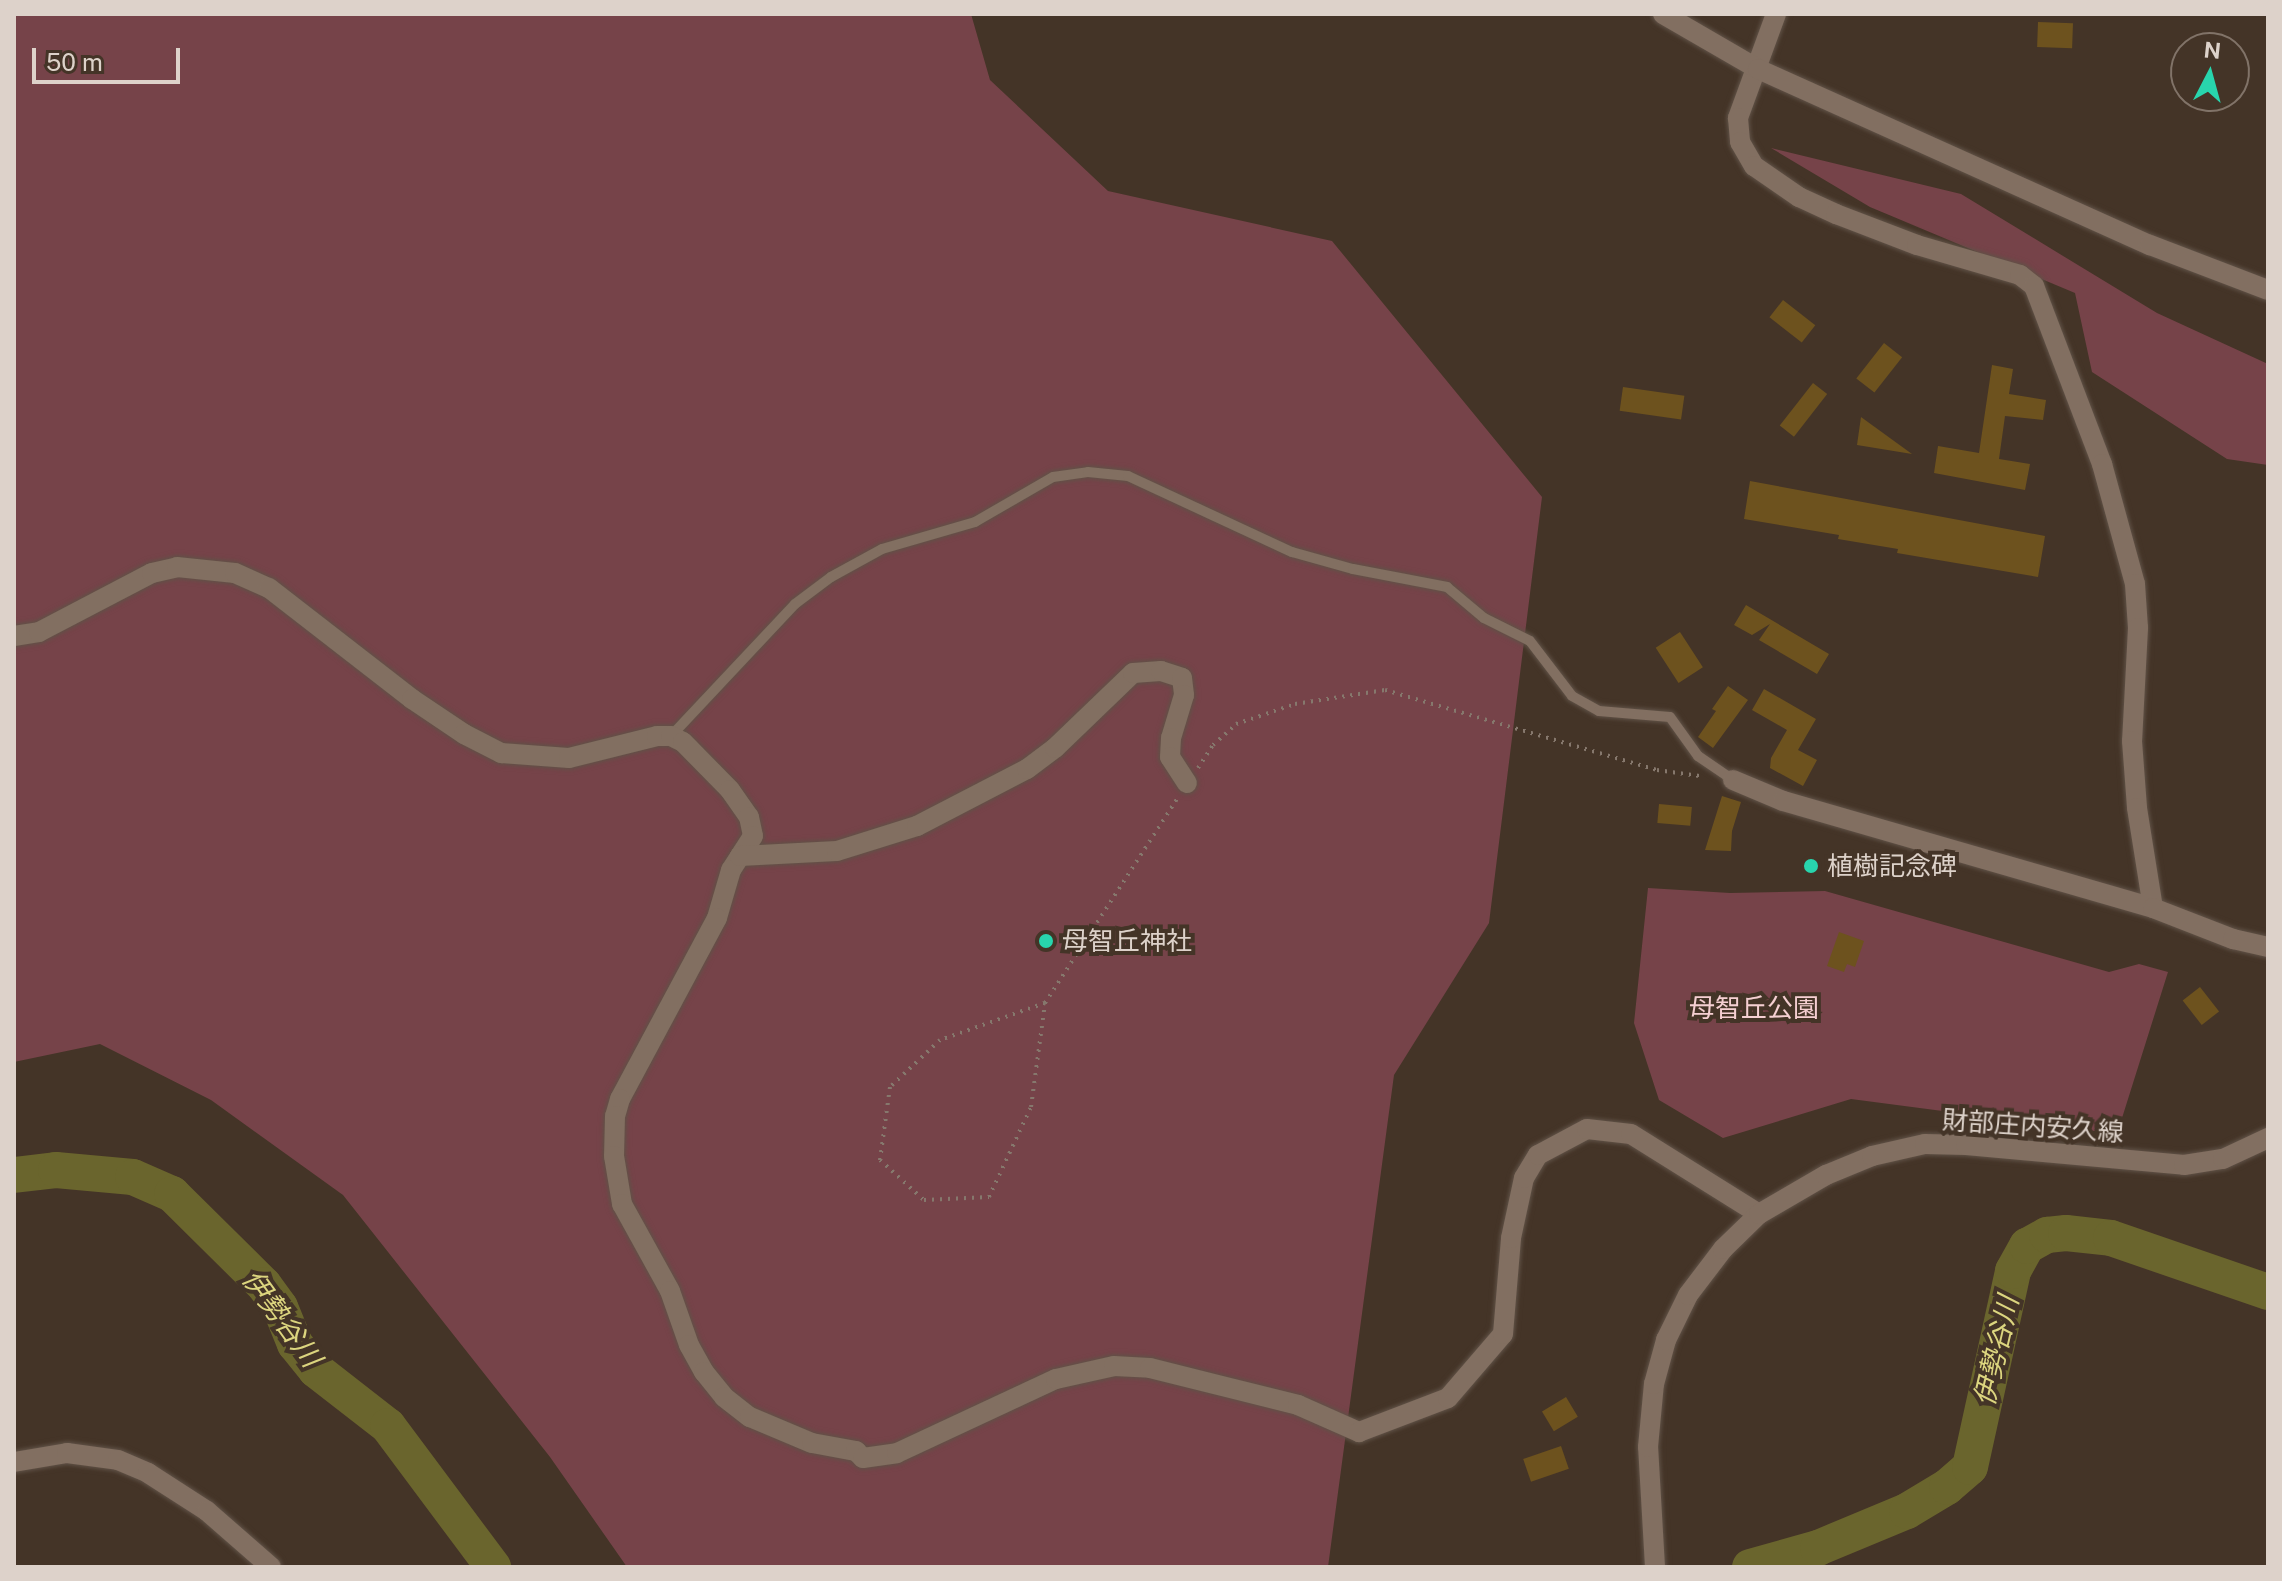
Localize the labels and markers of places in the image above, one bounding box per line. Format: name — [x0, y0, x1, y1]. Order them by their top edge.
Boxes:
place label: 植樹記念碑 — [1827, 850, 1957, 882]
marker: 植樹記念碑 — [1802, 857, 1820, 875]
place label: 母智丘神社 — [1062, 925, 1192, 957]
marker: 母智丘神社 — [1037, 932, 1055, 950]

